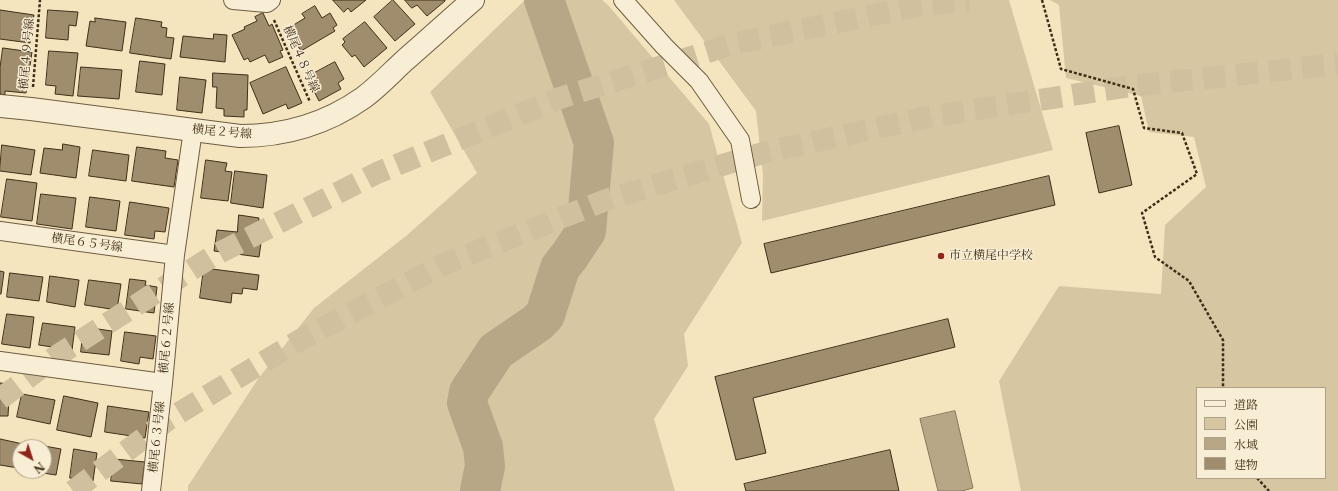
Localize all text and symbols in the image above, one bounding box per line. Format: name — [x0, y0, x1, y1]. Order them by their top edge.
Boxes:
street label: 横尾４９号線 — [17, 18, 37, 90]
street label: 横尾４８号線 — [280, 23, 322, 95]
street label: 横尾２号線 — [191, 122, 253, 142]
street label: 横尾６５号線 — [50, 231, 124, 255]
place label: 市立横尾中学校 — [949, 249, 1033, 263]
marker: 市立横尾中学校 — [936, 251, 946, 261]
street label: 横尾６２号線 — [157, 302, 177, 374]
legend — [1196, 387, 1326, 479]
text: 道路 — [1234, 397, 1258, 412]
street label: 横尾６３号線 — [146, 400, 168, 474]
text: 公園 — [1234, 417, 1258, 432]
text: 水域 — [1234, 437, 1258, 452]
north arrow — [12, 439, 52, 479]
text: 建物 — [1234, 457, 1258, 472]
text: N — [31, 459, 47, 476]

